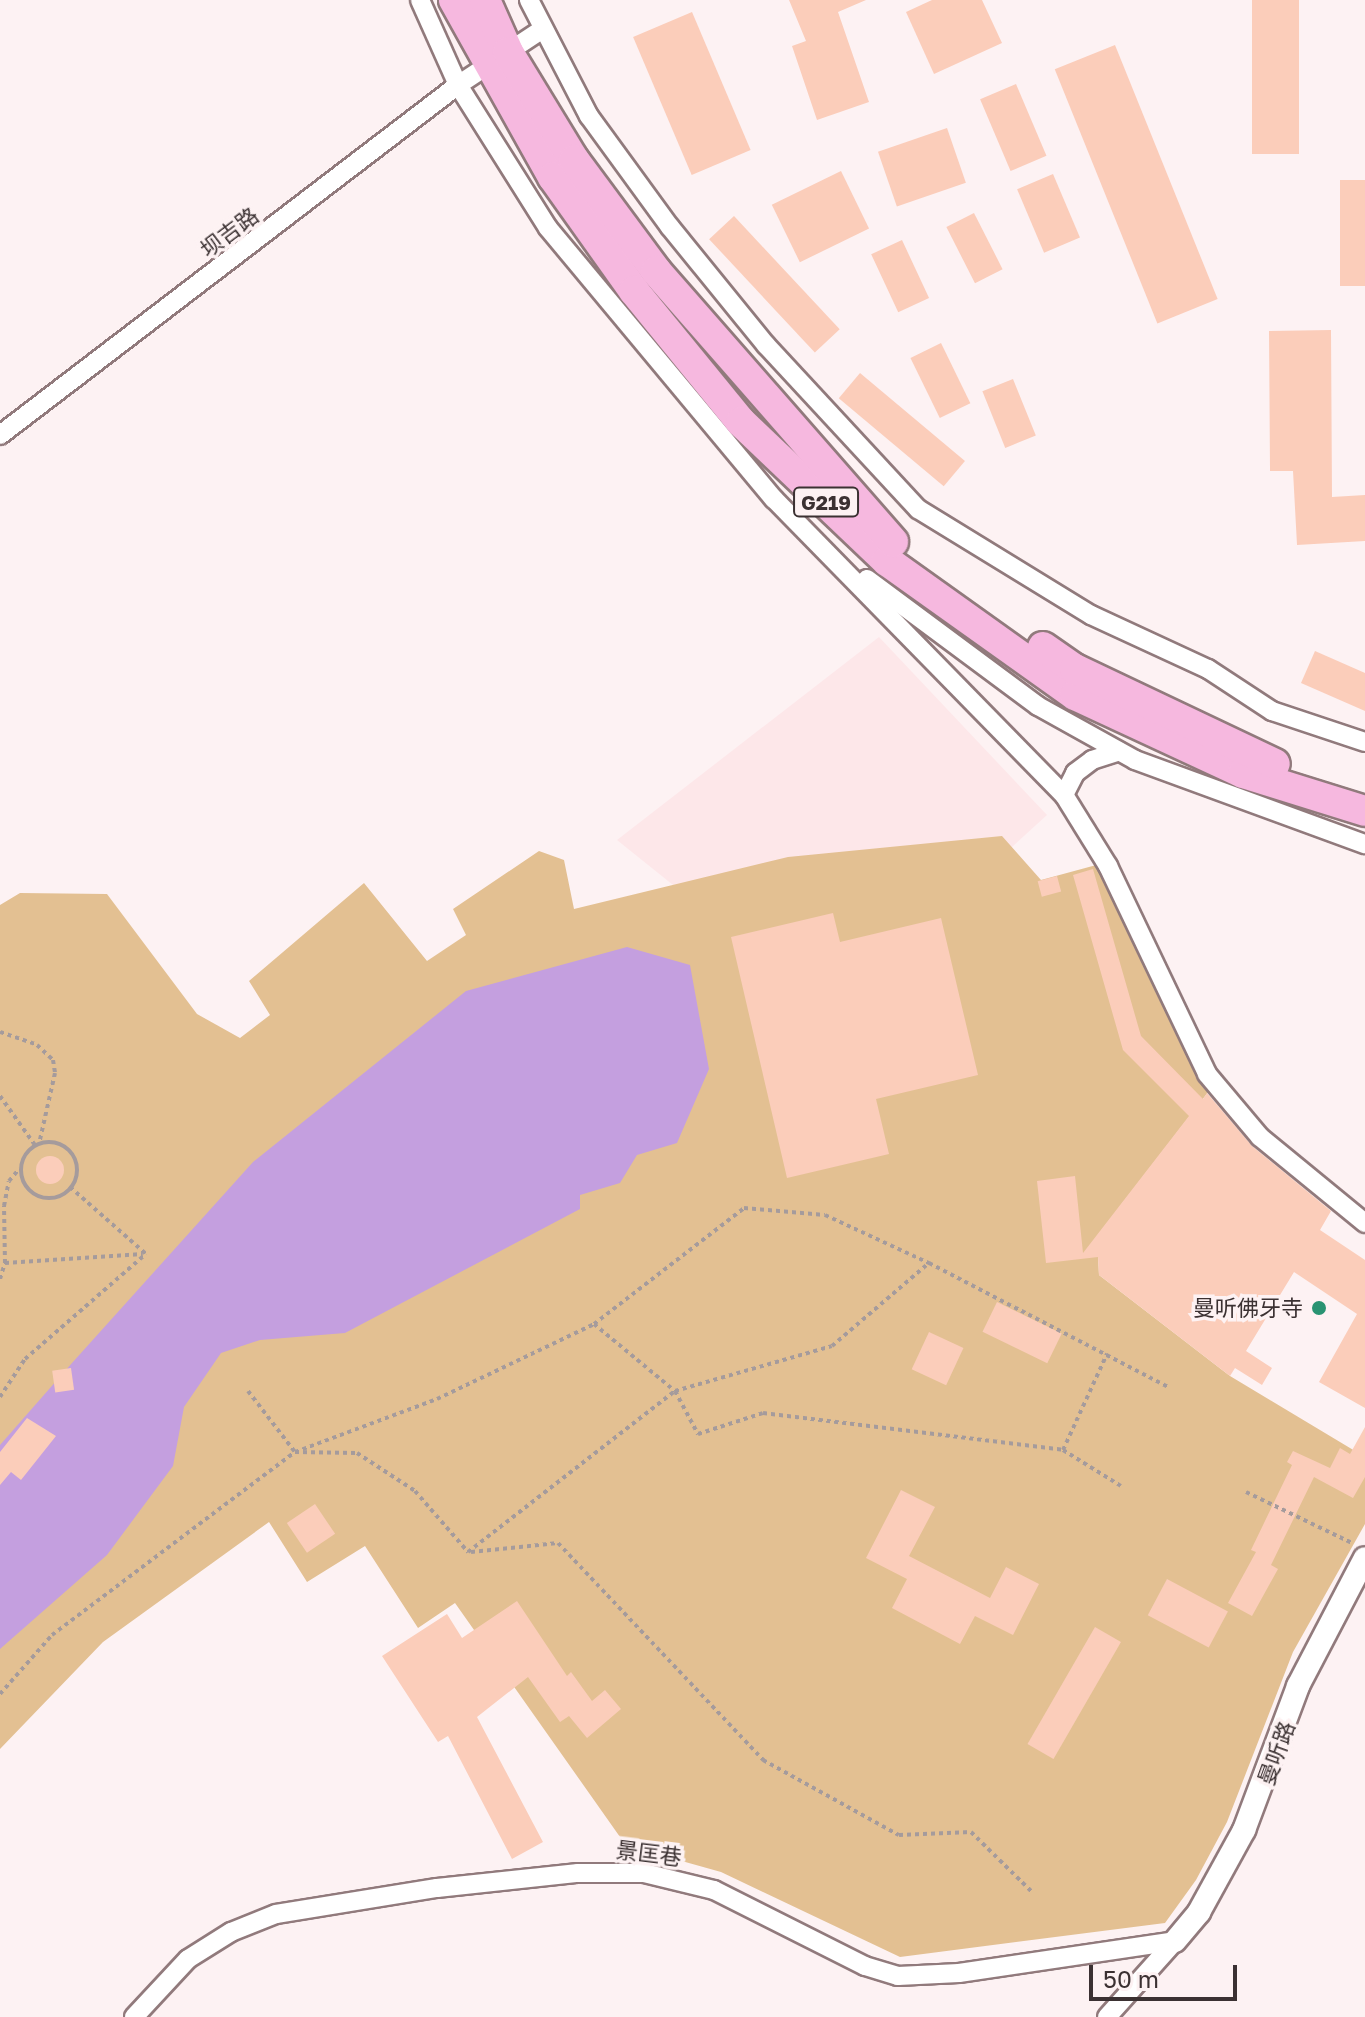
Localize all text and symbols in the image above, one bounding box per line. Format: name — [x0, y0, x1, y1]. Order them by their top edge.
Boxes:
street label: 坝吉路 — [195, 202, 263, 262]
road number: G219 — [792, 486, 860, 518]
place label: 曼听佛牙寺 — [1193, 1295, 1303, 1321]
marker: 曼听佛牙寺 — [1310, 1299, 1328, 1317]
street label: 曼听路 — [1252, 1717, 1300, 1789]
street label: 景匡巷 — [615, 1836, 683, 1870]
scale bar — [1093, 1949, 1241, 1999]
text: 50 m — [1103, 1964, 1159, 1993]

